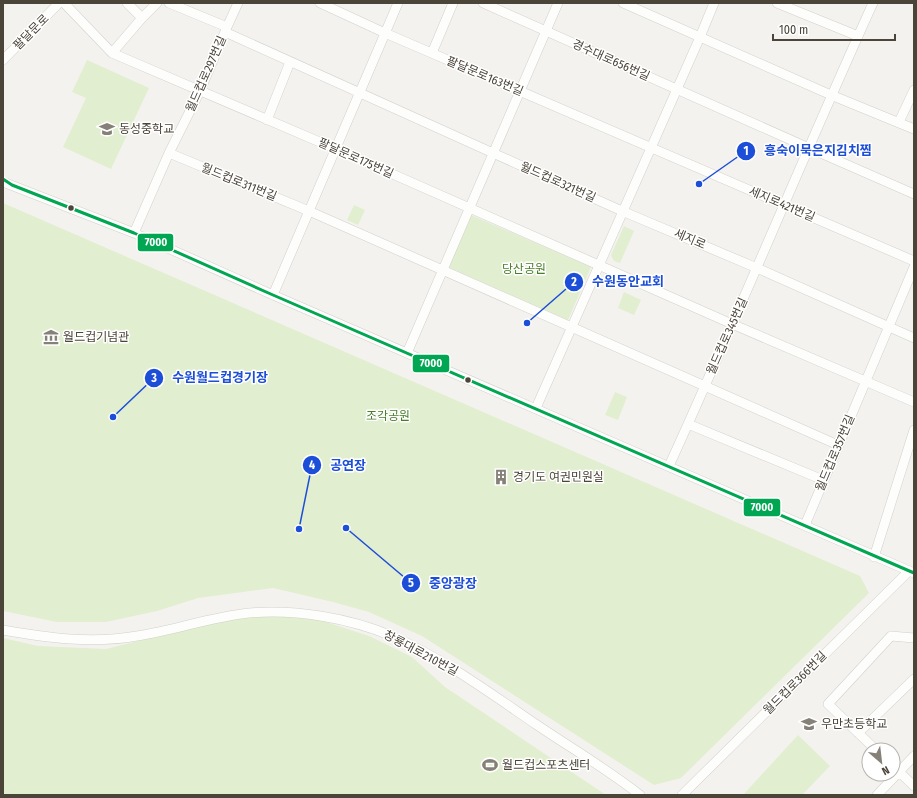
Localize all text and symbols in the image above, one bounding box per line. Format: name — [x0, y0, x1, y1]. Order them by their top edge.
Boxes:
street label: 팔달문로 — [10, 11, 52, 53]
scale bar — [773, 16, 895, 42]
text: 100 m — [779, 23, 808, 37]
street label: 월드컵로297번길 — [183, 34, 229, 114]
street label: 경수대로656번길 — [570, 37, 652, 83]
street label: 팔달문로163번길 — [444, 53, 526, 99]
school or university icon: 동성중학교 — [98, 120, 116, 138]
place label: 동성중학교 — [119, 122, 174, 136]
street label: 팔달문로175번길 — [316, 135, 396, 181]
callout: 흥숙이묵은지김치찜 — [736, 138, 880, 163]
text: 흥숙이묵은지김치찜 — [764, 143, 872, 158]
text: 1 — [743, 144, 749, 158]
street label: 월드컵로321번길 — [518, 159, 598, 205]
street label: 월드컵로311번길 — [199, 160, 279, 204]
street label: 세지로421번길 — [747, 184, 817, 224]
unlabelled marker — [66, 203, 76, 213]
street label: 세지로 — [672, 226, 708, 252]
line badge: 7000 — [137, 233, 174, 252]
text: 7000 — [145, 236, 167, 249]
park label: 당산공원 — [502, 262, 546, 276]
callout: 수원동안교회 — [564, 269, 672, 294]
text: 수원동안교회 — [592, 274, 664, 289]
text: 2 — [570, 275, 577, 289]
street label: 월드컵로345번길 — [704, 295, 750, 377]
museum icon: 월드컵기념관 — [42, 328, 60, 346]
place label: 월드컵기념관 — [63, 330, 129, 344]
line badge: 7000 — [412, 354, 450, 373]
text: 7000 — [420, 357, 442, 370]
callout: 수원월드컵경기장 — [144, 365, 276, 390]
text: 수원월드컵경기장 — [172, 370, 268, 385]
text: 3 — [150, 371, 157, 385]
unlabelled marker — [463, 375, 473, 385]
park label: 조각공원 — [366, 409, 410, 423]
street label: 월드컵로357번길 — [813, 413, 857, 493]
callout: 공연장 — [302, 452, 374, 477]
text: 4 — [309, 458, 315, 472]
text: 공연장 — [330, 458, 366, 473]
building icon: 경기도 여권민원실 — [492, 468, 510, 486]
place label: 경기도 여권민원실 — [513, 470, 604, 484]
line badge: 7000 — [743, 498, 781, 517]
text: 7000 — [751, 501, 773, 514]
callout: 중앙광장 — [401, 571, 485, 596]
text: 5 — [408, 576, 414, 590]
text: 중앙광장 — [429, 576, 477, 591]
street label: 창룡대로210번길 — [381, 628, 461, 678]
street label: 월드컵로366번길 — [761, 649, 829, 717]
school or university icon: 우만초등학교 — [800, 715, 818, 733]
place label: 우만초등학교 — [821, 717, 887, 731]
north arrow — [861, 742, 901, 782]
sports icon: 월드컵스포츠센터 — [481, 756, 499, 774]
place label: 월드컵스포츠센터 — [502, 758, 590, 772]
text: N — [879, 763, 891, 778]

